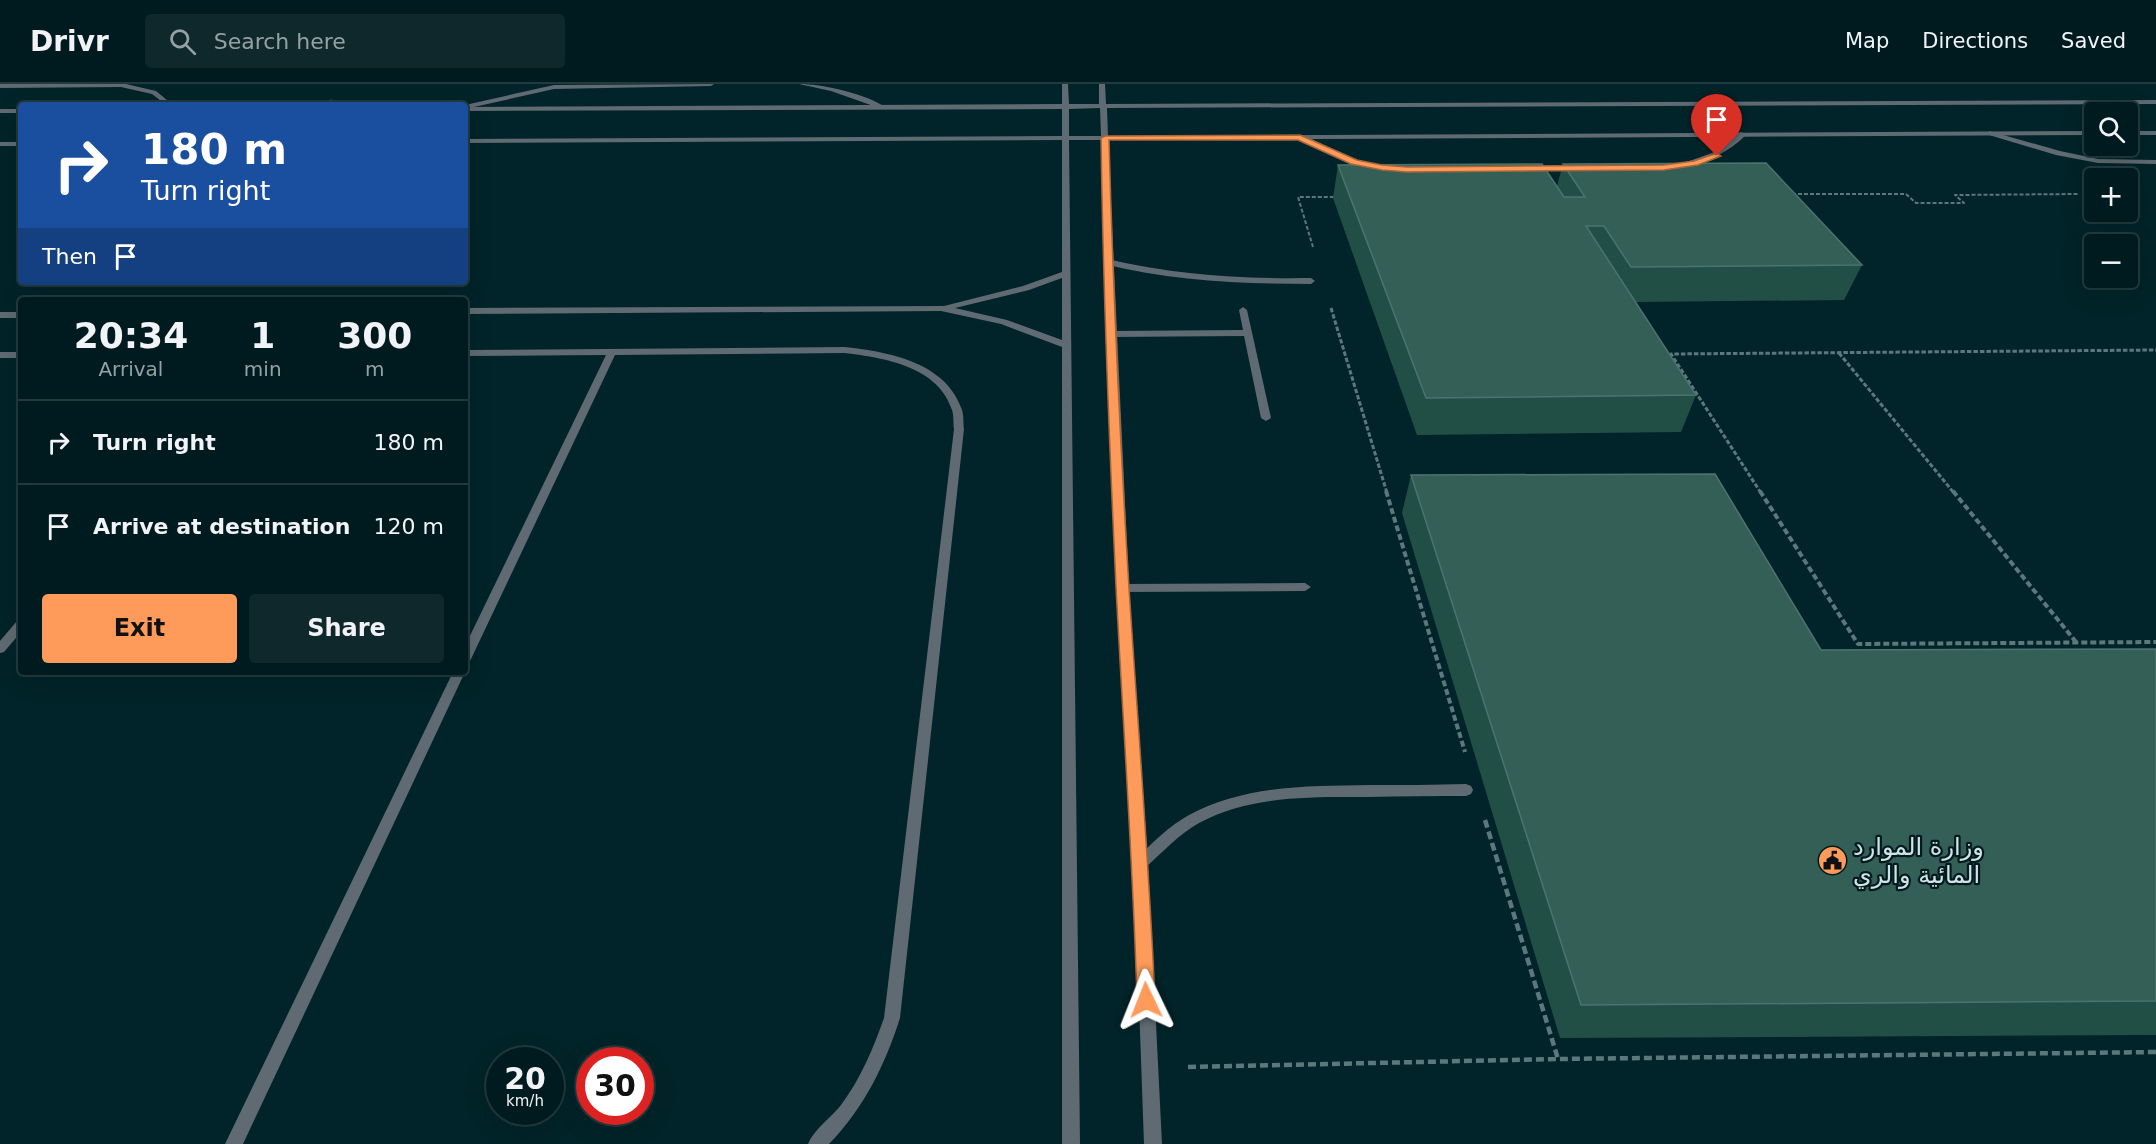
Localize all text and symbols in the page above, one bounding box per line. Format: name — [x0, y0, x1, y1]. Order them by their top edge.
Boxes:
search box — [145, 14, 565, 68]
text: Drivr — [30, 25, 109, 58]
icon: search — [166, 25, 199, 58]
text: Search here — [214, 29, 346, 54]
text: Map — [1845, 29, 1889, 53]
text: Directions — [1922, 29, 2028, 53]
text: Saved — [2061, 29, 2126, 53]
pin — [1691, 94, 1742, 156]
map controls — [2084, 102, 2138, 288]
button: search — [2084, 102, 2138, 156]
icon: arrive — [1700, 103, 1733, 136]
text: 180 m — [141, 125, 287, 174]
icon: right — [42, 126, 120, 204]
button: + — [2084, 168, 2138, 222]
text: Turn right — [141, 175, 270, 206]
button: − — [2084, 234, 2138, 288]
icon: arrive — [109, 240, 142, 273]
text: Then — [42, 244, 97, 269]
text: 20:34 — [74, 315, 188, 356]
text: 1 — [250, 315, 275, 356]
text: 300 — [337, 315, 412, 356]
text: Arrival — [98, 357, 163, 381]
text: min — [244, 357, 282, 381]
text: m — [365, 357, 385, 381]
icon: right — [42, 426, 75, 459]
text: Turn right — [93, 430, 216, 455]
text: 180 m — [374, 430, 444, 455]
icon: arrive — [42, 510, 75, 543]
text: Arrive at destination — [93, 514, 350, 539]
text: 120 m — [374, 514, 444, 539]
button: Exit — [42, 594, 237, 663]
button: Share — [249, 594, 444, 663]
place label: وزارة الموارد المائية والري — [1853, 833, 1984, 889]
public building icon: وزارة الموارد المائية والري — [1816, 845, 1848, 877]
position arrow — [1114, 968, 1178, 1032]
speed limit sign: 30 — [576, 1047, 654, 1125]
text: 20 — [504, 1061, 546, 1096]
text: km/h — [506, 1092, 544, 1110]

